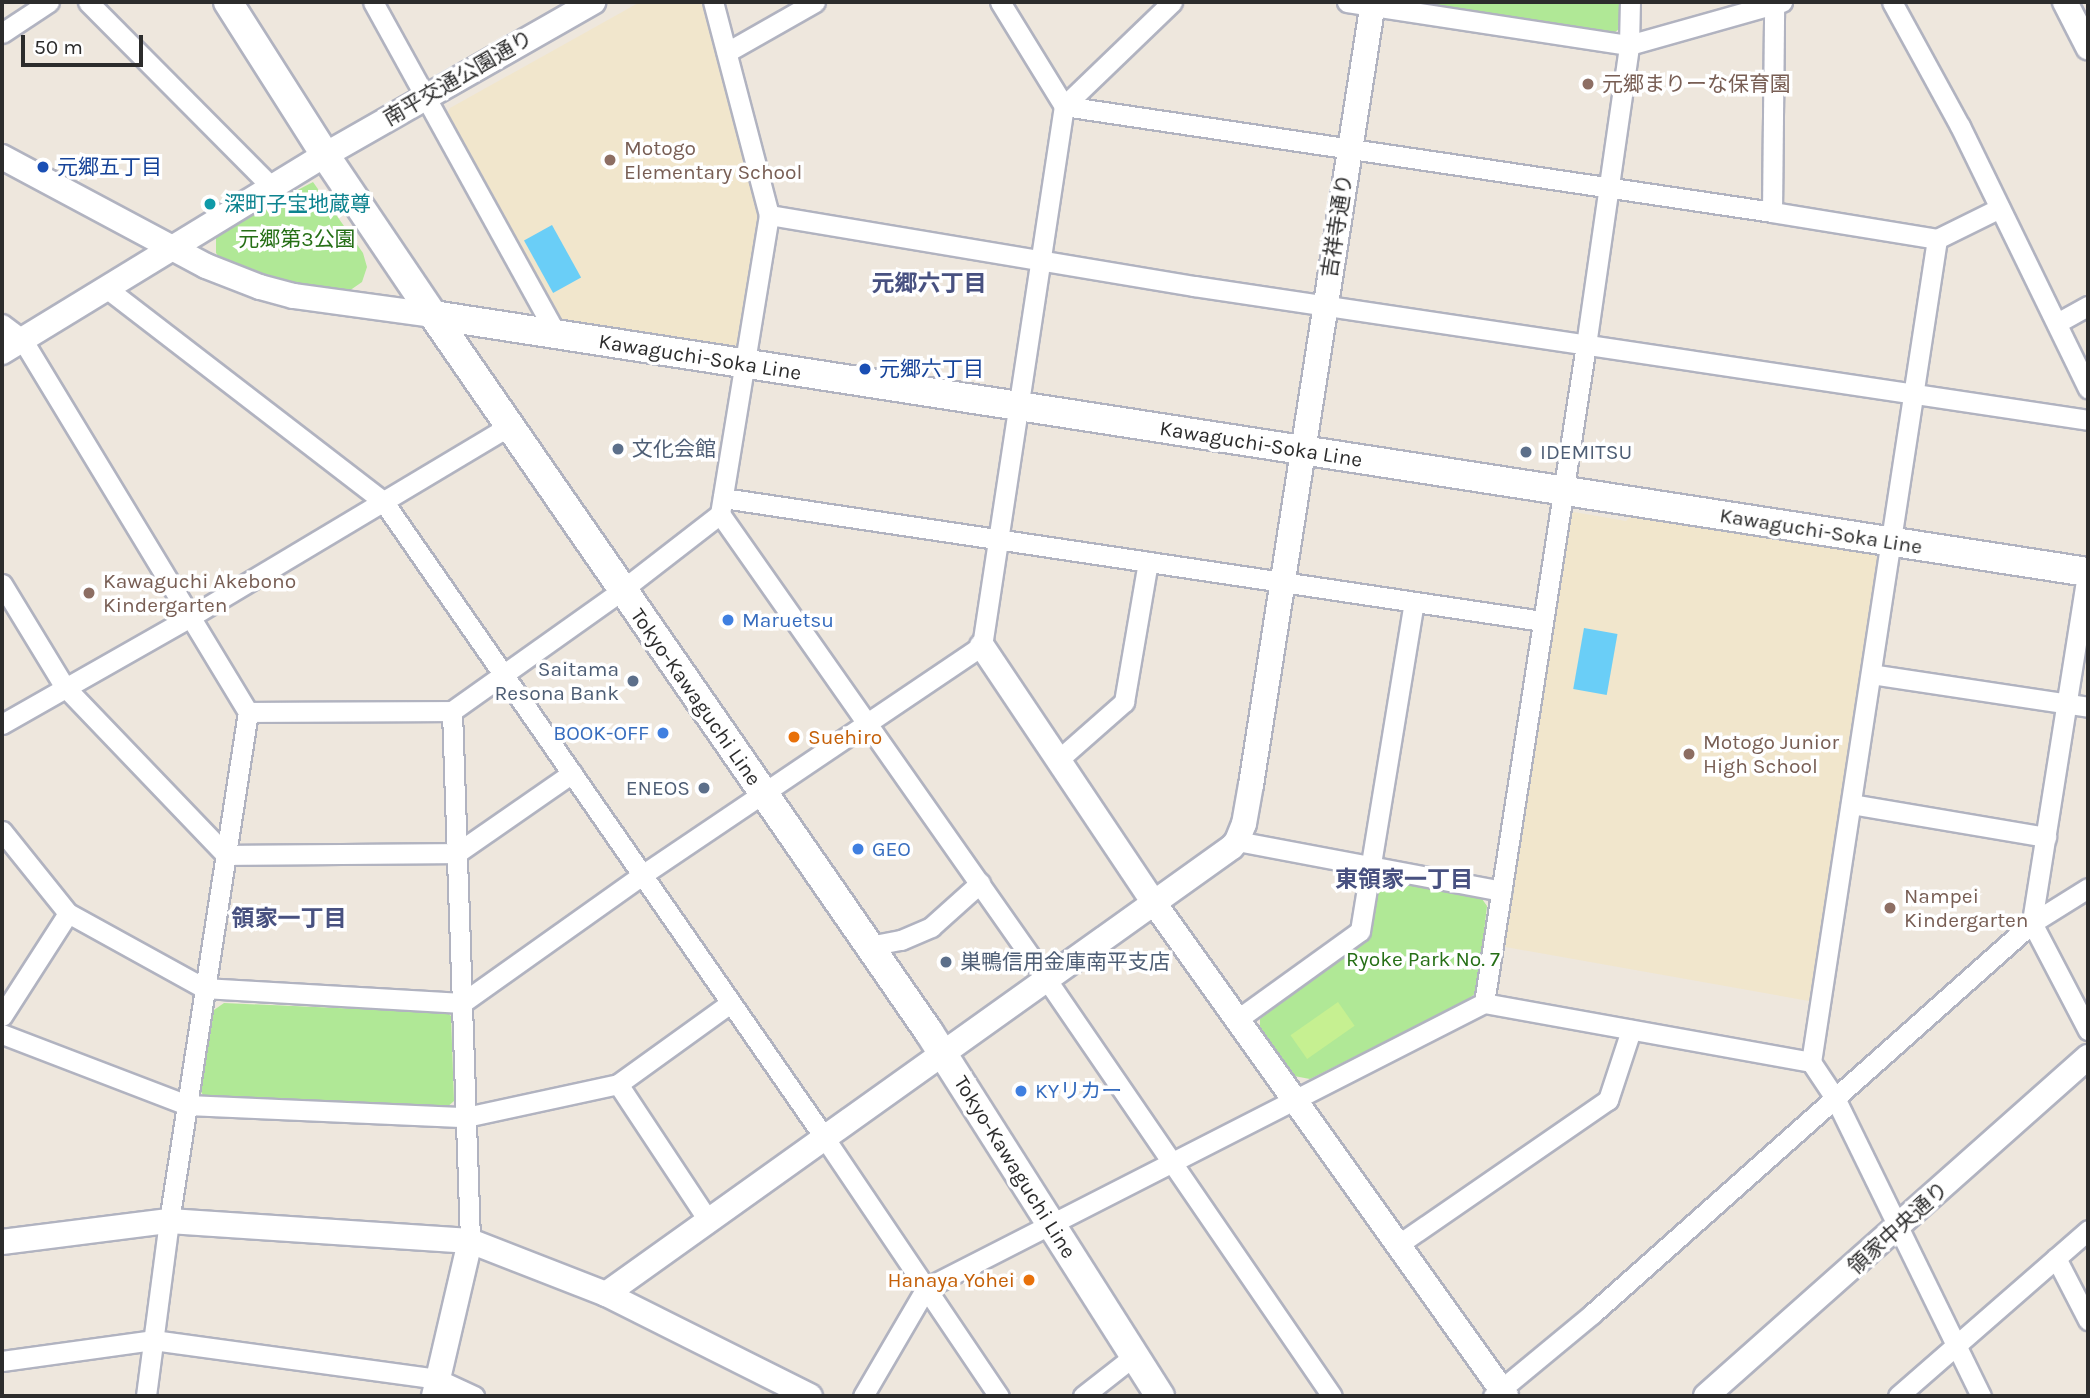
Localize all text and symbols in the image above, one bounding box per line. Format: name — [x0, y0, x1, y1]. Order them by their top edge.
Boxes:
scale bar — [24, 21, 147, 65]
street label: 南平交通公園通り — [379, 25, 537, 131]
text: 50 m — [34, 35, 83, 59]
place label: 元郷まりーな保育園 — [1602, 71, 1791, 97]
marker: 元郷まりーな保育園 — [1580, 76, 1596, 92]
place label: Motogo Elementary School — [624, 135, 802, 185]
marker: Motogo Elementary School — [602, 152, 618, 168]
place label: 元郷五丁目 — [57, 154, 162, 180]
marker: 元郷五丁目 — [35, 159, 51, 175]
street label: 吉祥寺通り — [1316, 172, 1358, 280]
place label: 深町子宝地蔵尊 — [224, 191, 371, 217]
marker: 深町子宝地蔵尊 — [202, 196, 218, 212]
park label: 元郷第3公園 — [238, 226, 356, 252]
district label: 元郷六丁目 — [872, 270, 986, 298]
street label: Kawaguchi-Soka Line — [597, 329, 803, 385]
place label: 元郷六丁目 — [879, 356, 984, 382]
marker: 元郷六丁目 — [857, 361, 873, 377]
street label: Kawaguchi-Soka Line — [1158, 416, 1364, 472]
place label: 文化会館 — [632, 436, 716, 462]
place label: IDEMITSU — [1540, 439, 1632, 465]
marker: 文化会館 — [610, 441, 626, 457]
marker: IDEMITSU — [1518, 444, 1534, 460]
street label: Kawaguchi-Soka Line — [1718, 503, 1924, 559]
place label: Kawaguchi Akebono Kindergarten — [103, 568, 296, 618]
marker: Kawaguchi Akebono Kindergarten — [81, 585, 97, 601]
street label: Tokyo-Kawaguchi Line — [625, 604, 767, 790]
place label: Maruetsu — [742, 607, 834, 633]
marker: Maruetsu — [720, 612, 736, 628]
place label: Saitama Resona Bank — [495, 656, 619, 706]
marker: Saitama Resona Bank — [625, 673, 641, 689]
place label: BOOK-OFF — [553, 720, 649, 746]
place label: Suehiro — [808, 724, 882, 750]
marker: BOOK-OFF — [655, 725, 671, 741]
marker: Suehiro — [786, 729, 802, 745]
place label: Motogo Junior High School — [1703, 729, 1839, 779]
marker: Motogo Junior High School — [1681, 746, 1697, 762]
place label: ENEOS — [626, 775, 690, 801]
marker: ENEOS — [696, 780, 712, 796]
place label: GEO — [872, 836, 911, 862]
marker: GEO — [850, 841, 866, 857]
district label: 東領家一丁目 — [1335, 866, 1473, 894]
place label: Nampei Kindergarten — [1904, 883, 2029, 933]
marker: Nampei Kindergarten — [1882, 900, 1898, 916]
district label: 領家一丁目 — [232, 905, 346, 933]
park label: Ryoke Park No. 7 — [1346, 946, 1500, 972]
place label: 巣鴨信用金庫南平支店 — [960, 949, 1170, 975]
marker: 巣鴨信用金庫南平支店 — [938, 954, 954, 970]
street label: Tokyo-Kawaguchi Line — [949, 1071, 1081, 1263]
place label: KYリカー — [1035, 1078, 1122, 1104]
marker: KYリカー — [1013, 1083, 1029, 1099]
street label: 領家中央通り — [1843, 1176, 1953, 1280]
place label: Hanaya Yohei — [887, 1267, 1015, 1293]
marker: Hanaya Yohei — [1021, 1272, 1037, 1288]

